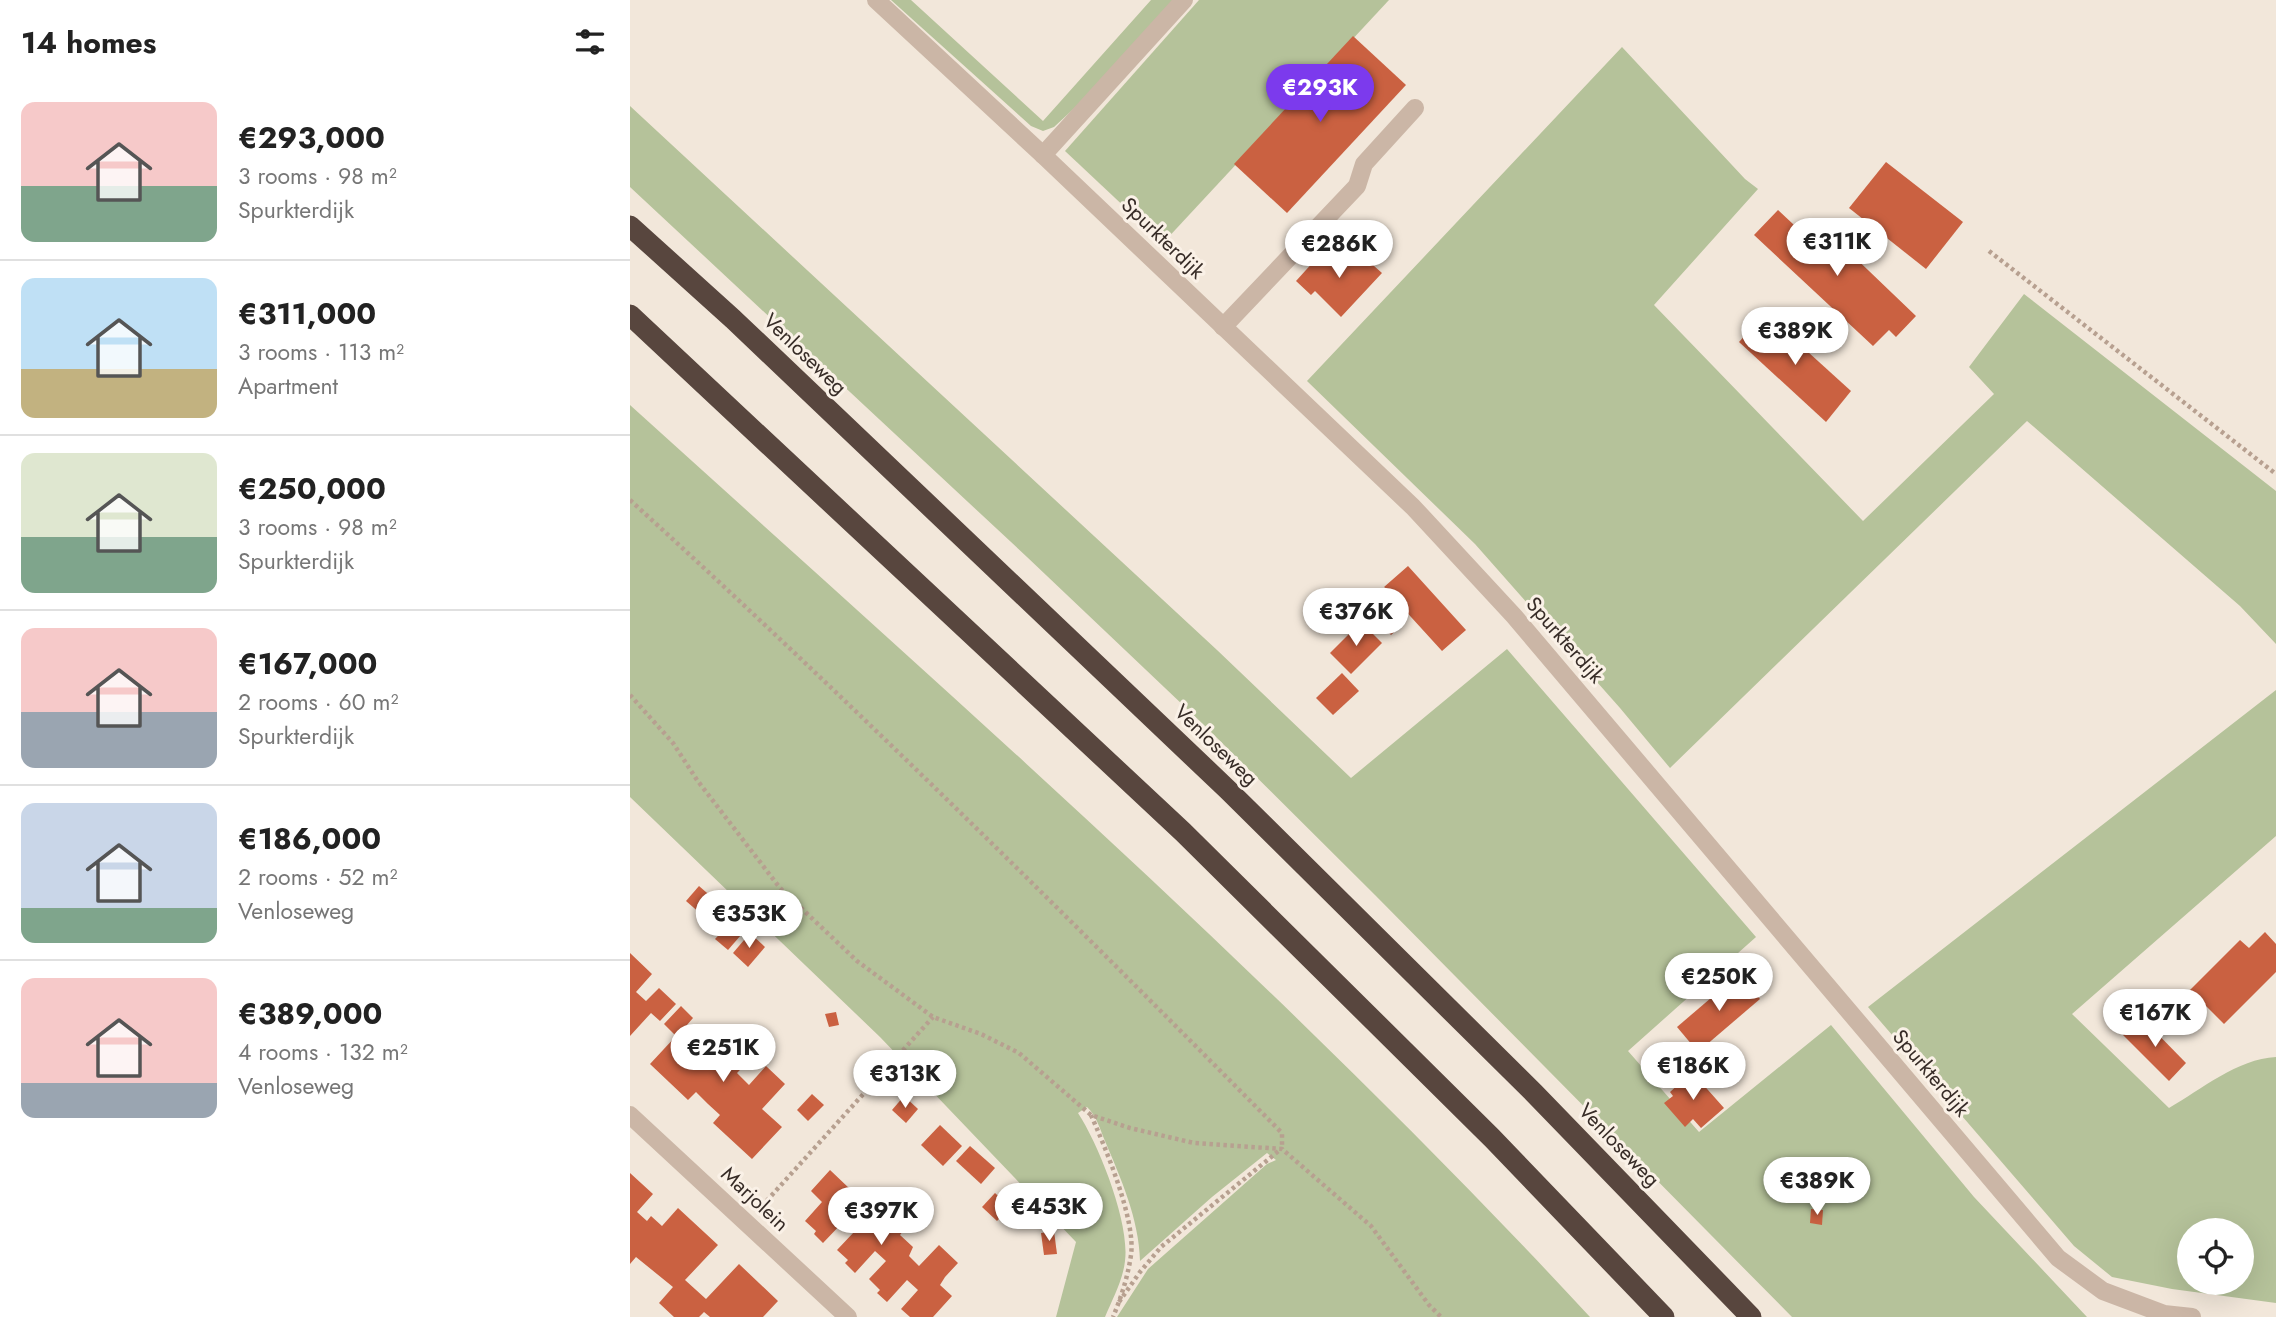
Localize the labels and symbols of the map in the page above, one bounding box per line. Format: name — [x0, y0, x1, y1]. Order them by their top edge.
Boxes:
pin: €293K — [1271, 64, 1369, 124]
street label: Spurkterdijk — [1114, 190, 1212, 286]
pin: €311K — [1788, 218, 1886, 278]
pin: €286K — [1290, 220, 1388, 280]
street label: Venloseweg — [756, 306, 854, 402]
pin: €389K — [1746, 308, 1844, 367]
pin: €376K — [1307, 588, 1405, 648]
street label: Spurkterdijk — [1519, 590, 1612, 690]
street label: Venloseweg — [1167, 697, 1265, 793]
pin: €353K — [700, 890, 798, 950]
pin: €250K — [1670, 954, 1768, 1013]
pin: €167K — [2106, 990, 2204, 1049]
street label: Spurkterdijk — [1885, 1023, 1977, 1124]
pin: €251K — [674, 1024, 772, 1084]
pin: €186K — [1644, 1042, 1742, 1102]
pin: €313K — [856, 1050, 954, 1110]
street label: Venloseweg — [1571, 1096, 1667, 1194]
pin: €389K — [1768, 1158, 1866, 1217]
street label: Marjolein — [714, 1160, 796, 1238]
pin: €453K — [1000, 1184, 1098, 1243]
pin: €397K — [832, 1188, 930, 1247]

